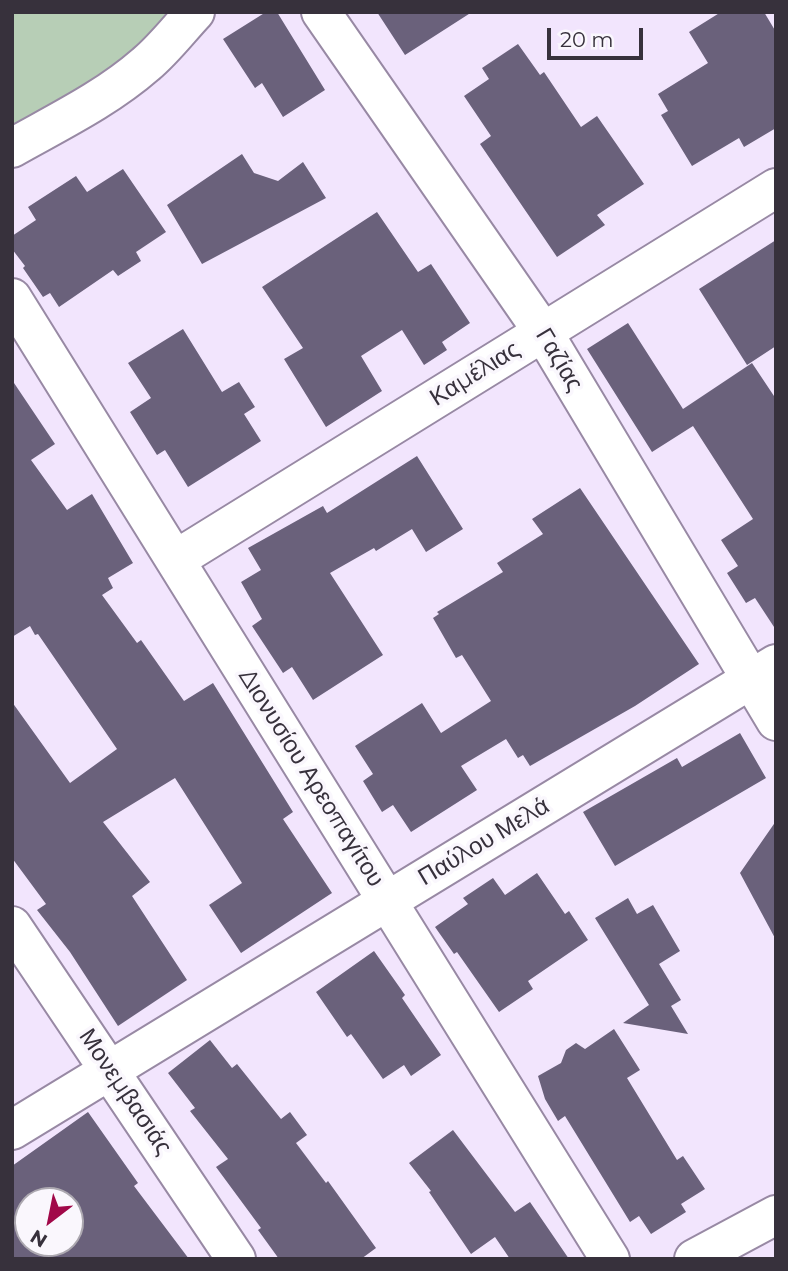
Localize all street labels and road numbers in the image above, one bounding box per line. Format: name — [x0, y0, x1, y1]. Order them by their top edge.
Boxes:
street label: Γαζίας — [529, 323, 589, 397]
street label: Καμέλιας — [425, 335, 525, 413]
street label: Διονυσίου Αρεοπαγίτου — [232, 664, 390, 892]
street label: Παύλου Μελά — [413, 792, 555, 892]
street label: Μονεμβασιάς — [72, 1024, 178, 1160]

